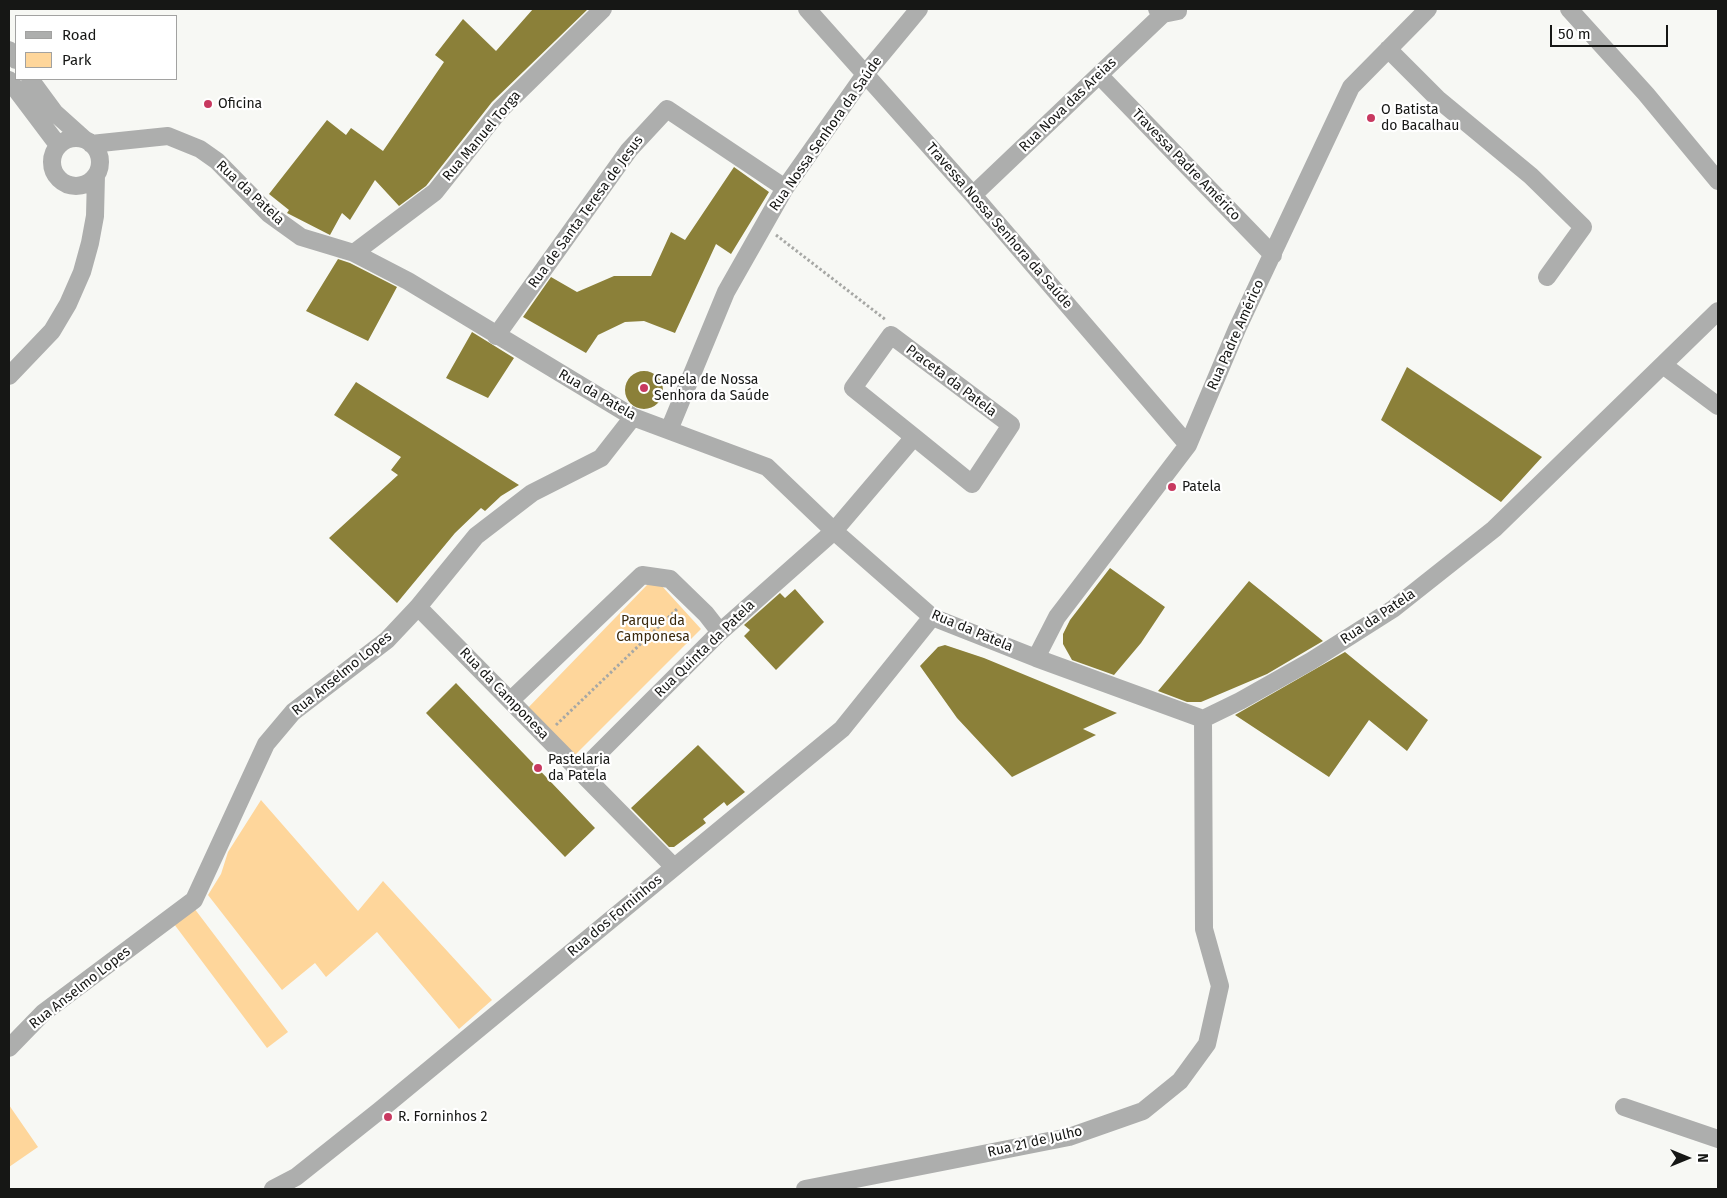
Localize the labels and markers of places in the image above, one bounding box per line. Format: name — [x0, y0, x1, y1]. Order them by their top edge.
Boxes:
place label: Oficina — [218, 96, 262, 112]
marker: Oficina — [202, 98, 214, 110]
place label: O Batista do Bacalhau — [1381, 102, 1459, 134]
marker: O Batista do Bacalhau — [1365, 112, 1377, 124]
place label: Capela de Nossa Senhora da Saúde — [654, 372, 769, 404]
marker: Capela de Nossa Senhora da Saúde — [638, 382, 650, 394]
place label: Patela — [1182, 479, 1221, 495]
marker: Patela — [1166, 481, 1178, 493]
place label: Pastelaria da Patela — [548, 752, 610, 784]
marker: Pastelaria da Patela — [532, 762, 544, 774]
place label: R. Forninhos 2 — [398, 1109, 487, 1125]
marker: R. Forninhos 2 — [382, 1111, 394, 1123]

